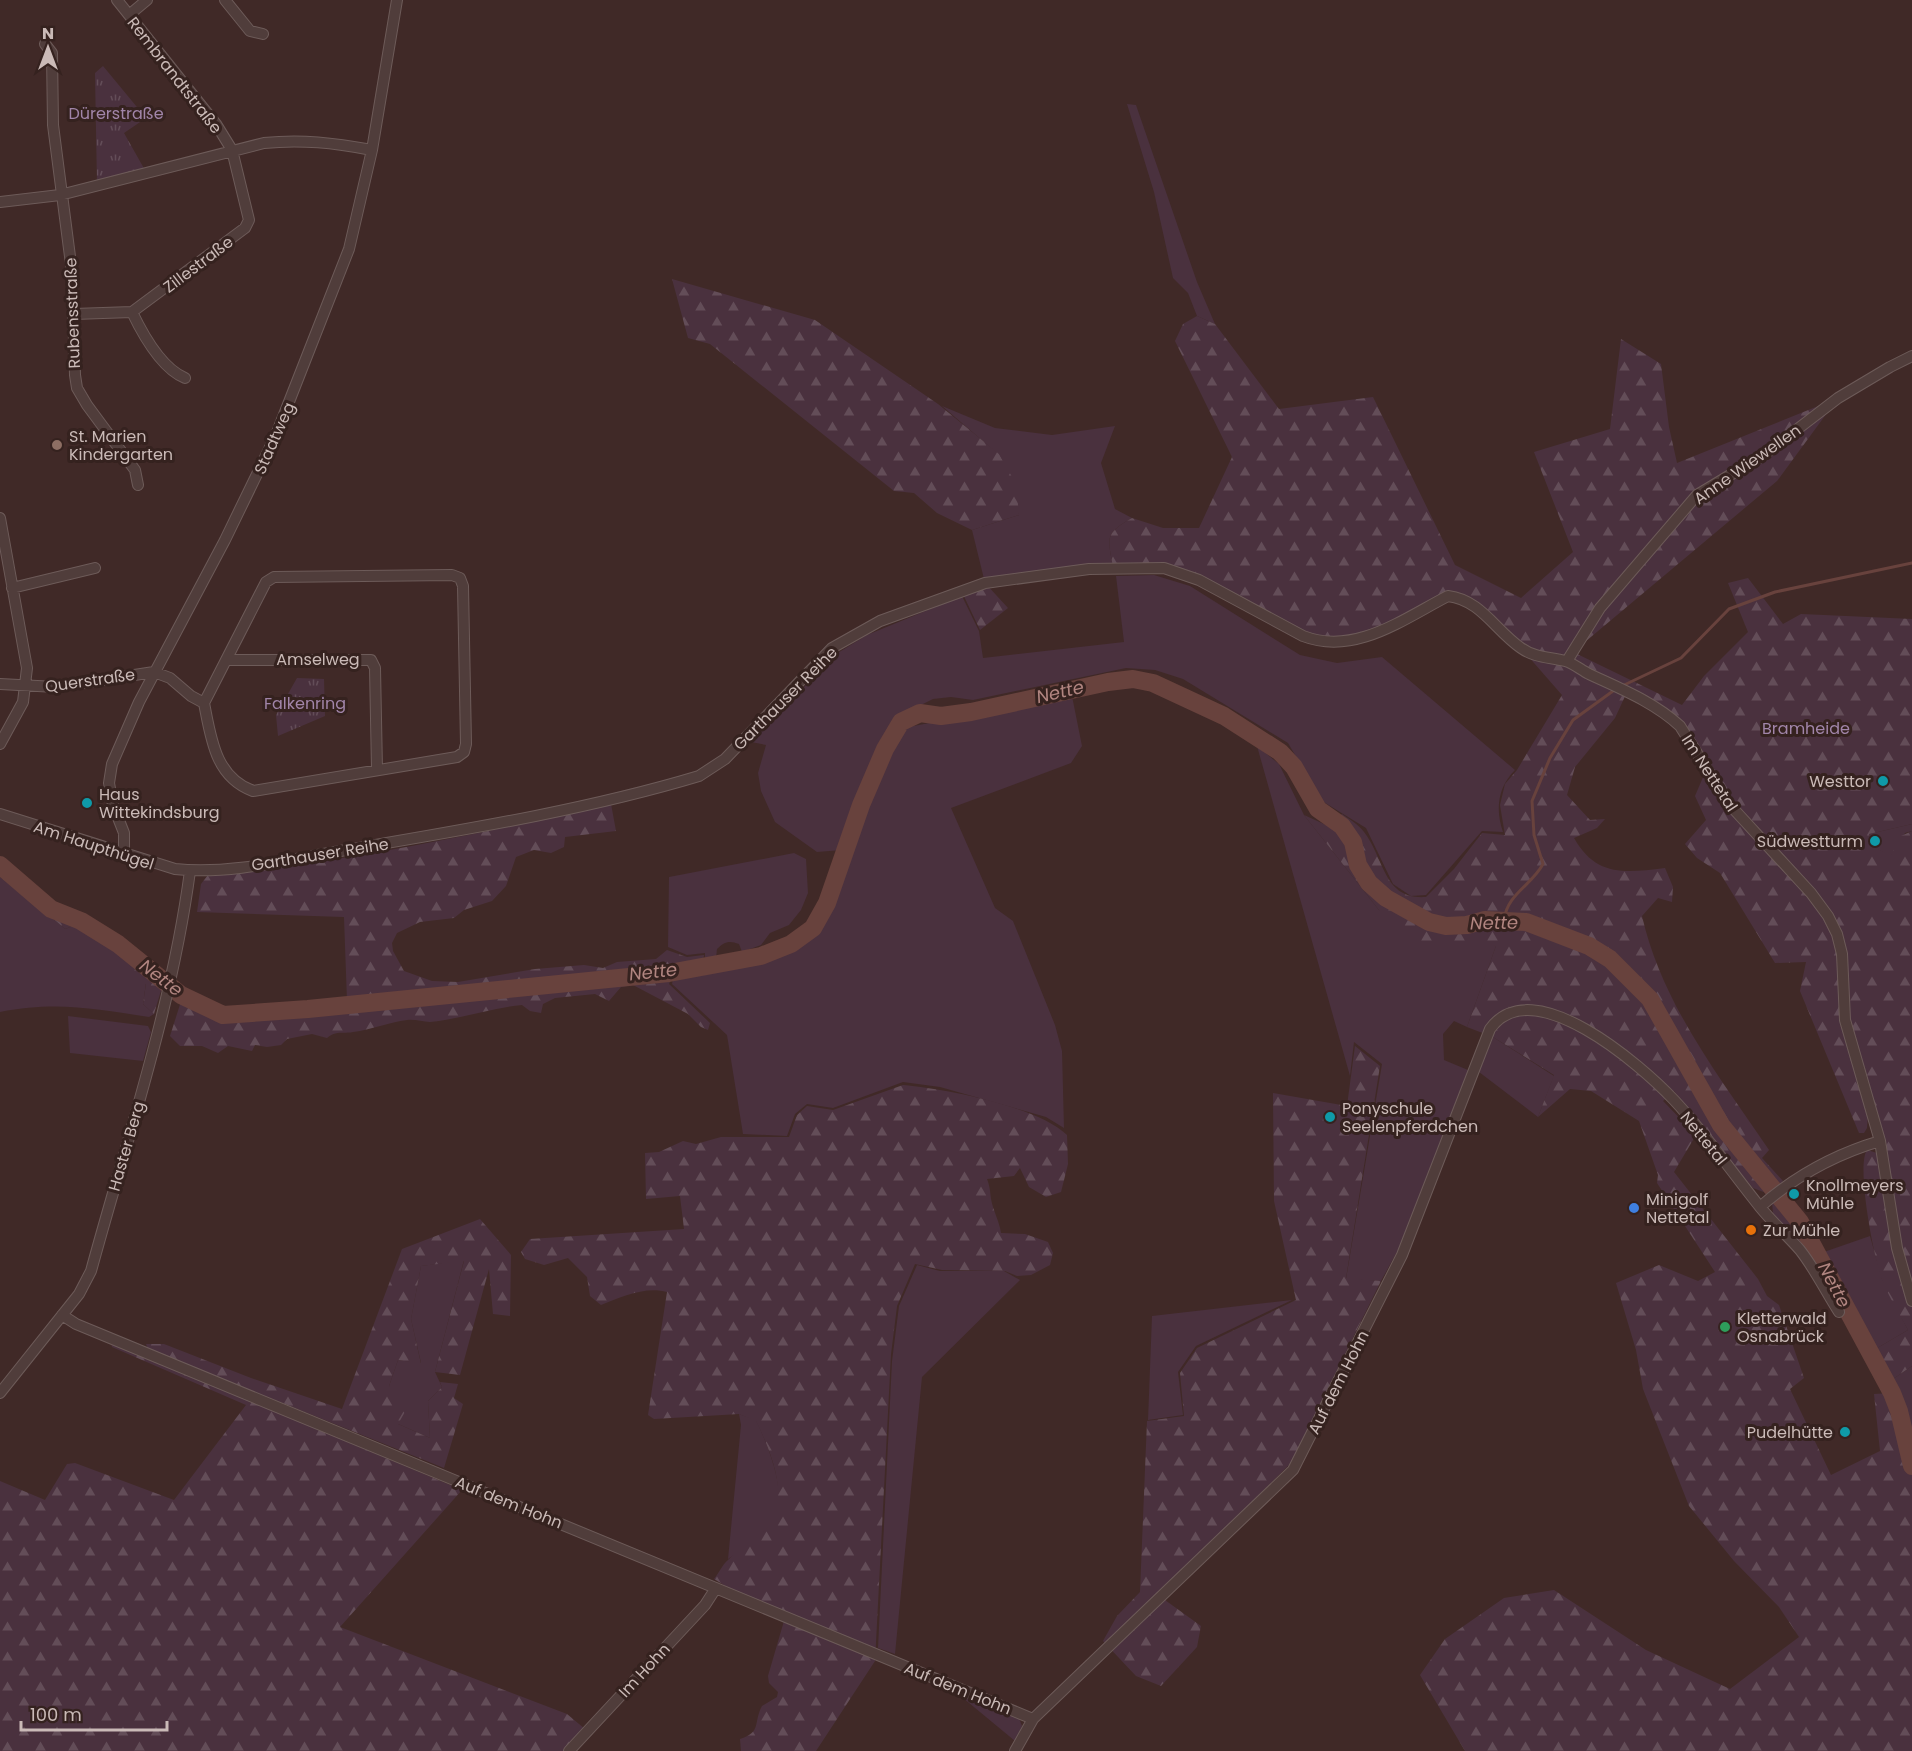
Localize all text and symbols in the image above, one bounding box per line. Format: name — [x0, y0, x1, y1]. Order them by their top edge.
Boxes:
street label: Rembrandtstraße — [122, 12, 228, 139]
north arrow — [18, 18, 78, 78]
text: N — [42, 22, 54, 45]
park label: Dürerstraße — [68, 102, 164, 125]
street label: Zillestraße — [159, 230, 238, 298]
street label: Rubensstraße — [59, 257, 86, 369]
street label: Stadtweg — [248, 399, 301, 478]
street label: Anne Wiewellen — [1689, 419, 1805, 510]
place label: St. Marien Kindergarten — [69, 425, 173, 466]
marker: St. Marien Kindergarten — [50, 438, 64, 452]
street label: Garthauser Reihe — [728, 641, 843, 755]
street label: Amselweg — [276, 648, 360, 671]
street label: Querstraße — [44, 663, 137, 698]
water label: Nette — [1034, 674, 1086, 709]
park label: Falkenring — [264, 692, 346, 715]
park label: Bramheide — [1762, 717, 1850, 740]
street label: Im Nettetal — [1676, 730, 1743, 816]
place label: Westtor — [1809, 770, 1871, 793]
marker: Westtor — [1876, 774, 1890, 788]
place label: Haus Wittekindsburg — [99, 783, 220, 824]
marker: Haus Wittekindsburg — [80, 796, 94, 810]
street label: Am Haupthügel — [31, 815, 157, 876]
place label: Südwestturm — [1757, 830, 1863, 853]
street label: Garthauser Reihe — [250, 832, 390, 877]
marker: Südwestturm — [1868, 834, 1882, 848]
water label: Nette — [1470, 910, 1518, 935]
water label: Nette — [135, 953, 188, 1002]
water label: Nette — [628, 957, 678, 986]
place label: Ponyschule Seelenpferdchen — [1342, 1097, 1478, 1138]
street label: Haster Berg — [103, 1098, 150, 1194]
street label: Nettetal — [1675, 1106, 1732, 1170]
marker: Ponyschule Seelenpferdchen — [1323, 1110, 1337, 1124]
place label: Knollmeyers Mühle — [1806, 1174, 1904, 1215]
marker: Knollmeyers Mühle — [1787, 1187, 1801, 1201]
place label: Minigolf Nettetal — [1646, 1188, 1709, 1229]
marker: Minigolf Nettetal — [1627, 1201, 1641, 1215]
place label: Zur Mühle — [1763, 1219, 1840, 1242]
marker: Zur Mühle — [1744, 1223, 1758, 1237]
water label: Nette — [1812, 1258, 1857, 1312]
place label: Kletterwald Osnabrück — [1737, 1307, 1827, 1348]
marker: Kletterwald Osnabrück — [1718, 1320, 1732, 1334]
street label: Auf dem Hohn — [1302, 1326, 1375, 1438]
place label: Pudelhütte — [1747, 1421, 1833, 1444]
marker: Pudelhütte — [1838, 1425, 1852, 1439]
street label: Auf dem Hohn — [452, 1470, 566, 1534]
street label: Im Hohn — [613, 1638, 675, 1702]
street label: Auf dem Hohn — [901, 1656, 1015, 1720]
scale bar — [21, 1694, 166, 1732]
text: 100 m — [30, 1702, 82, 1727]

